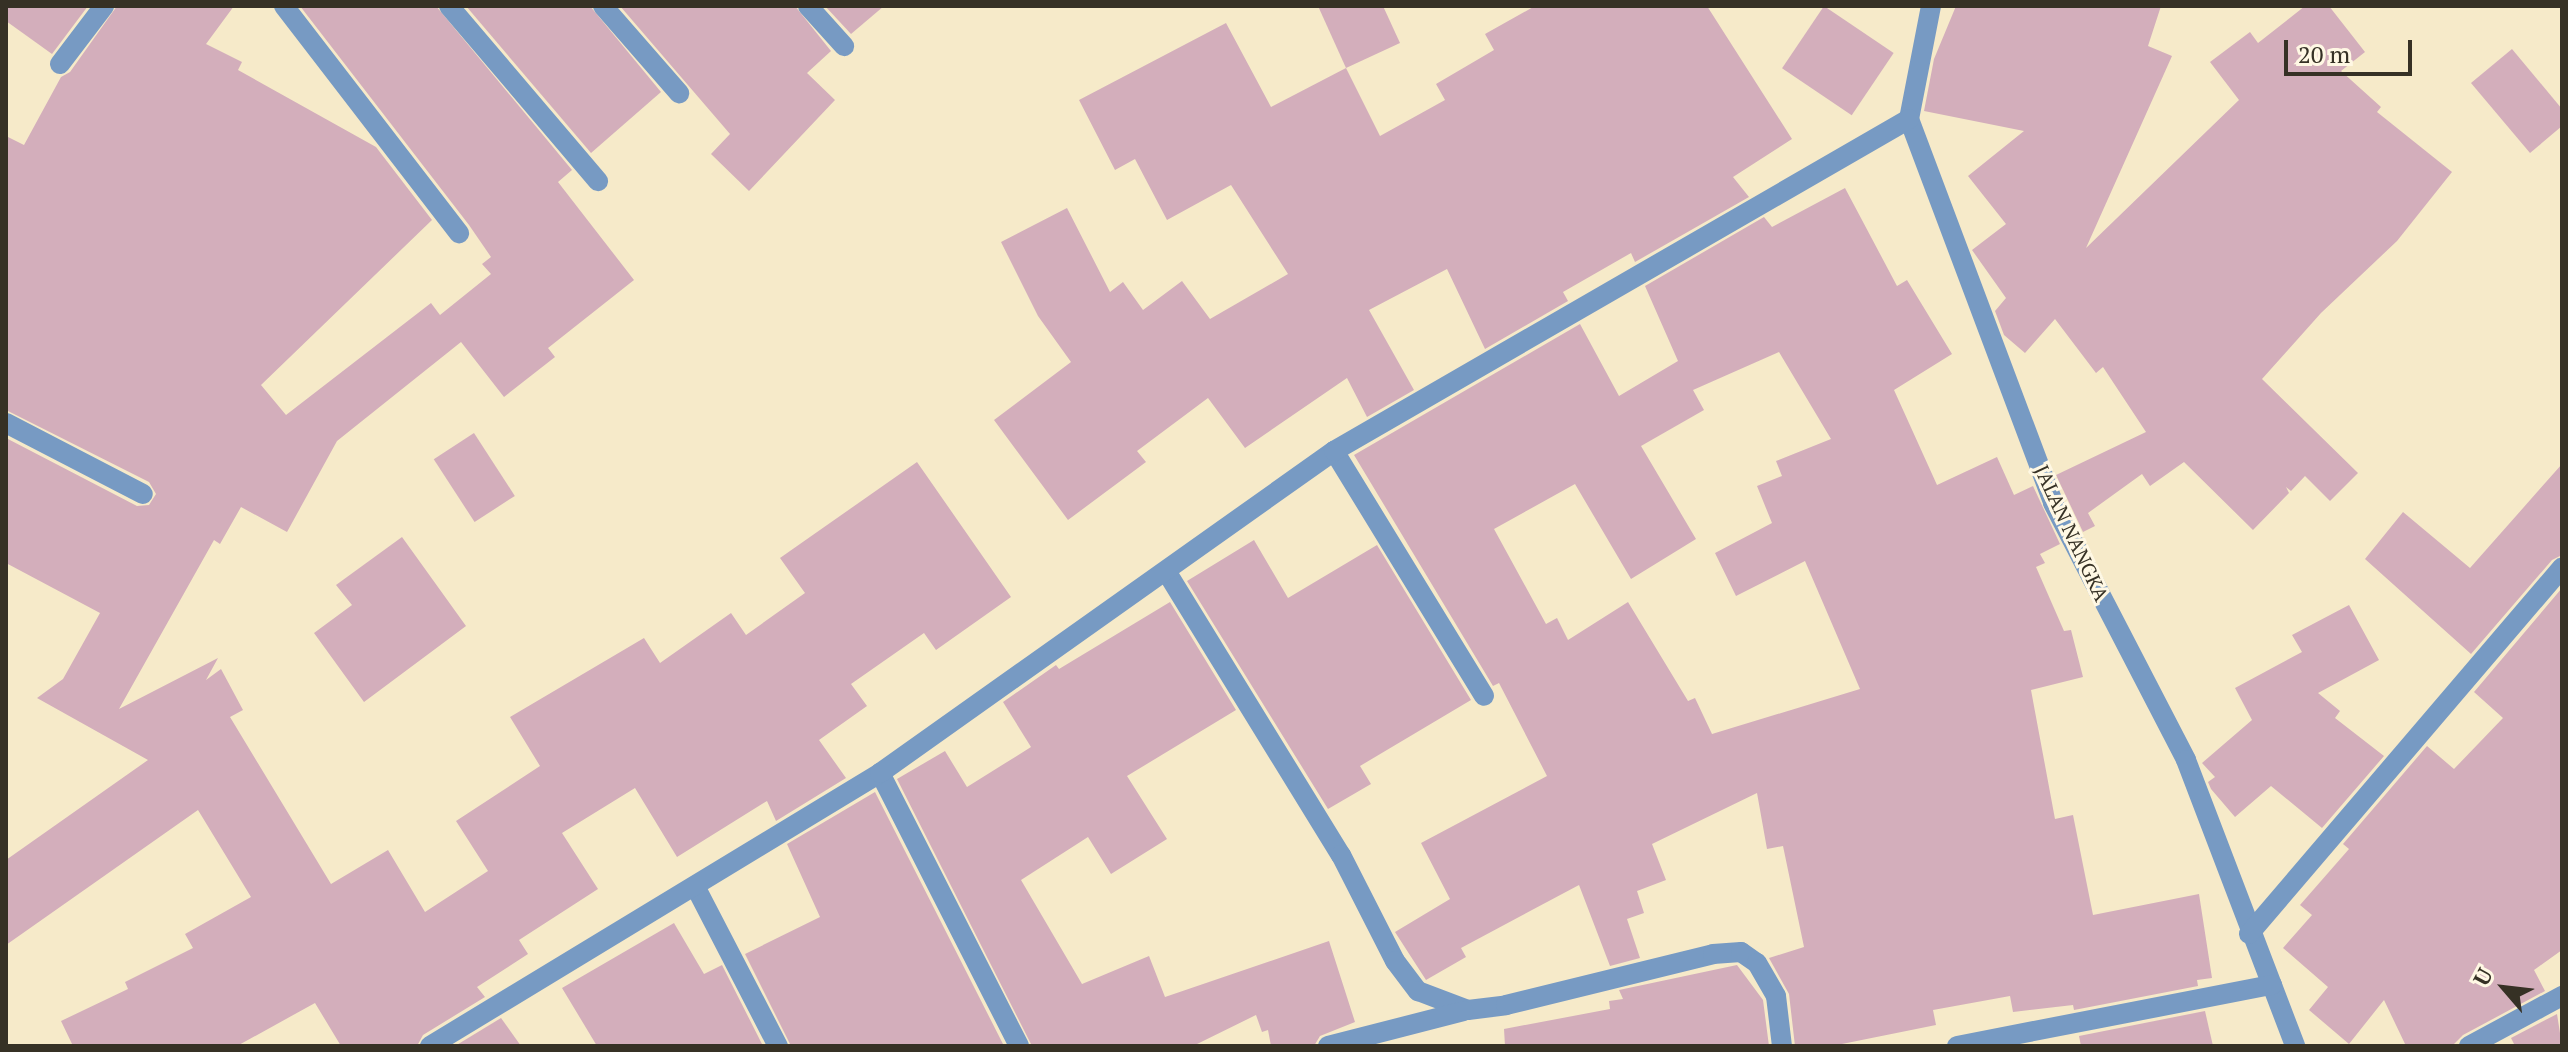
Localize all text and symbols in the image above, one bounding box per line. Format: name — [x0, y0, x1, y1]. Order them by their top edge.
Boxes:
scale bar — [2288, 24, 2416, 74]
text: 20 m — [2298, 38, 2350, 70]
street label: JALAN NANGKA — [2030, 461, 2114, 605]
north arrow — [2464, 948, 2544, 1028]
text: U — [2466, 963, 2499, 990]

